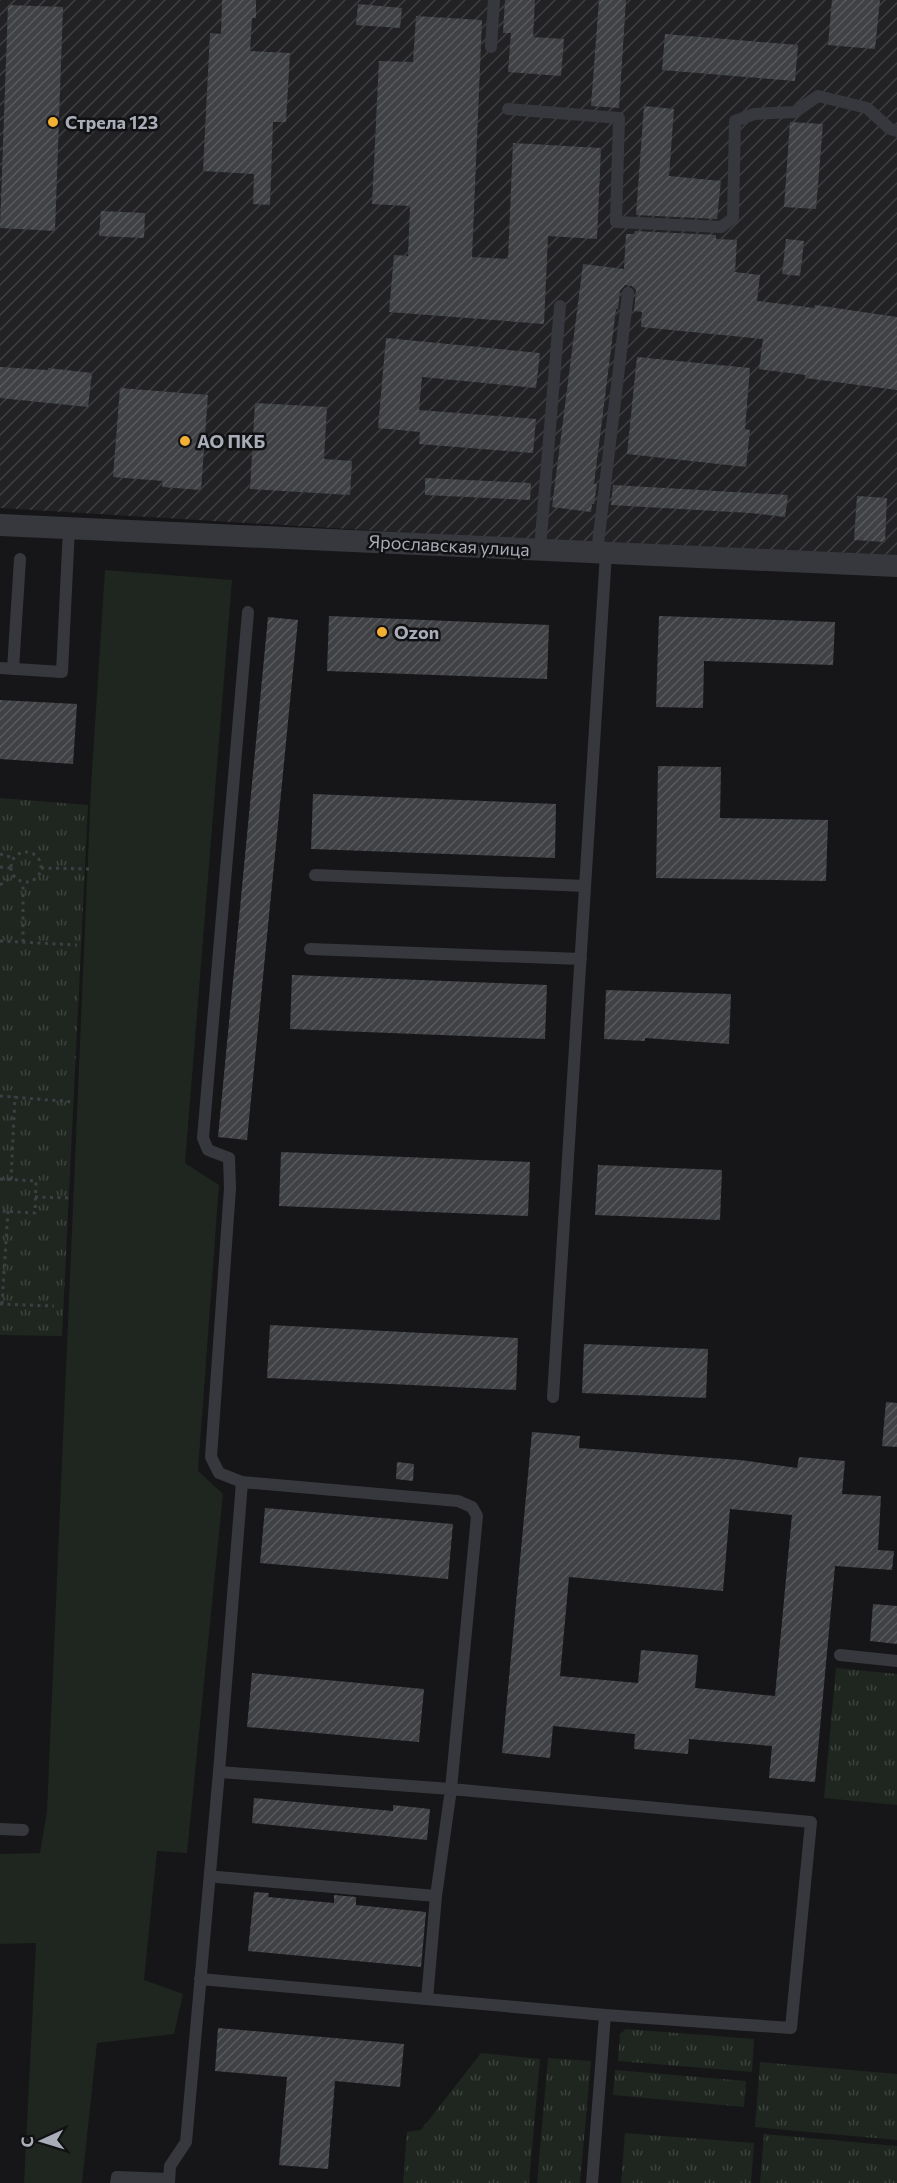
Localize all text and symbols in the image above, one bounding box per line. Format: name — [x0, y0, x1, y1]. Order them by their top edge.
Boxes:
place label: Стрела 123 — [65, 111, 158, 133]
marker: Стрела 123 — [46, 115, 60, 129]
place label: АО ПКБ — [197, 430, 265, 452]
marker: АО ПКБ — [178, 434, 192, 448]
street label: Ярославская улица — [368, 530, 530, 560]
place label: Ozon — [394, 621, 439, 643]
marker: Ozon — [375, 625, 389, 639]
north arrow — [12, 2111, 72, 2171]
text: С — [17, 2136, 36, 2148]

